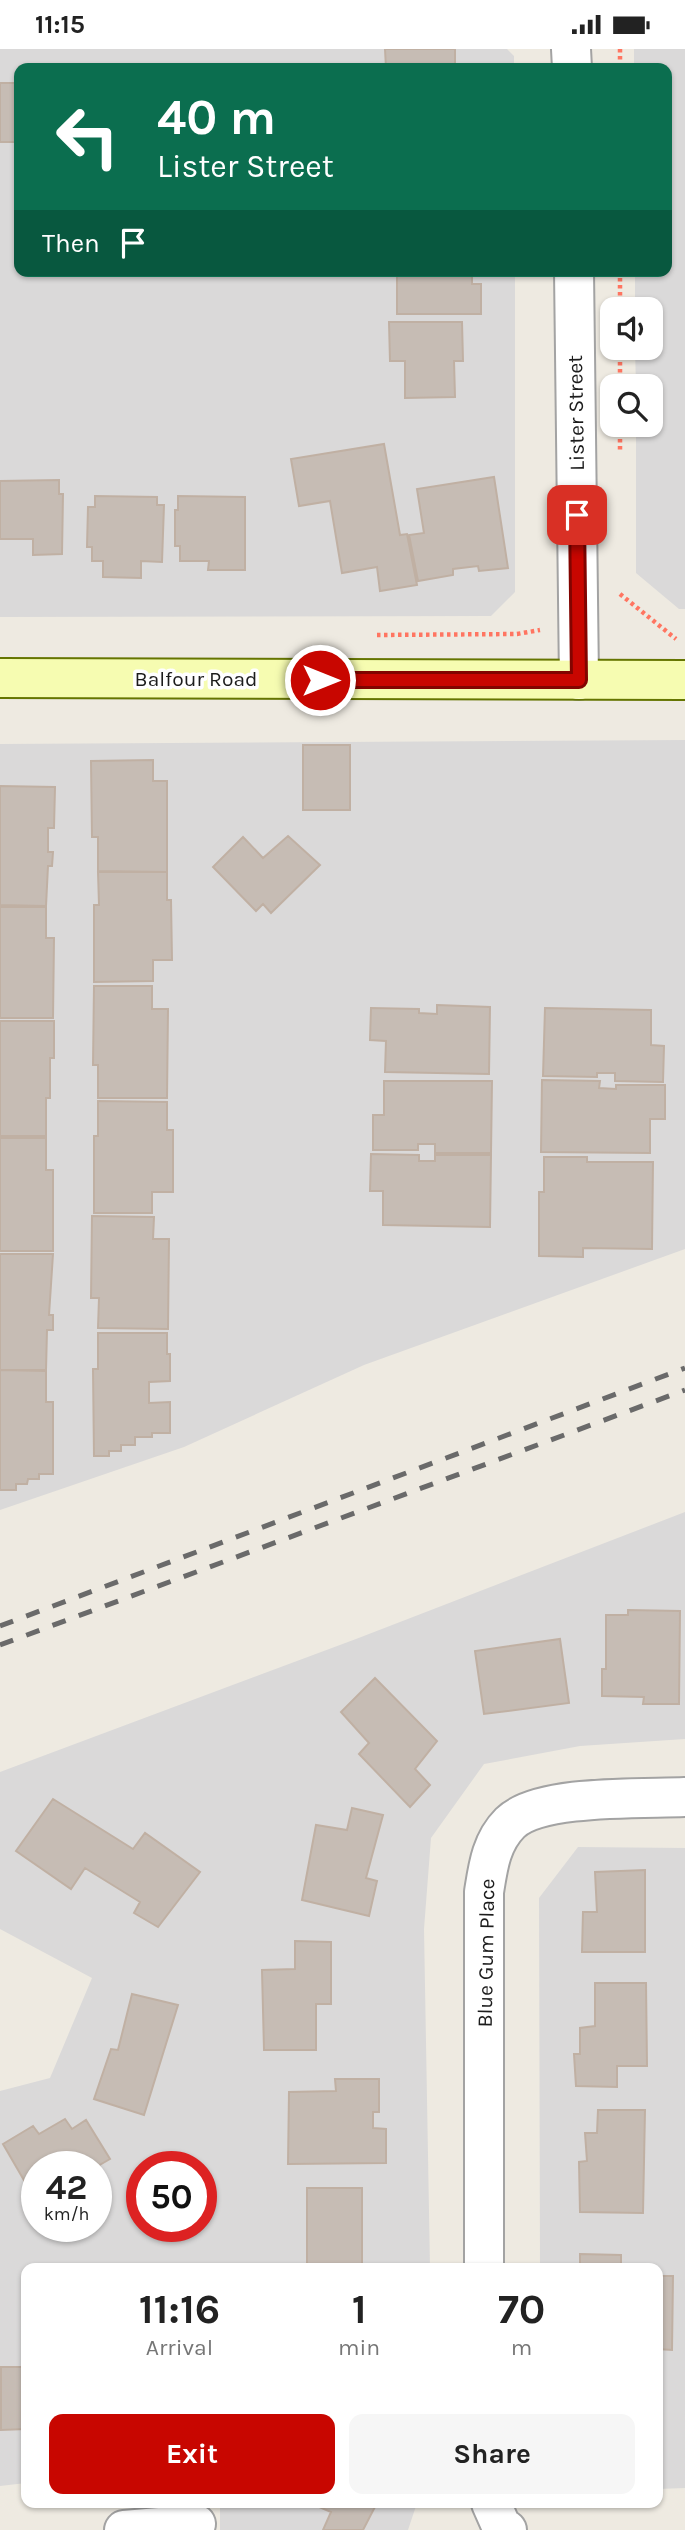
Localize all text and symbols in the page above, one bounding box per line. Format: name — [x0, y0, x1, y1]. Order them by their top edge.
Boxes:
text: 11:15 — [35, 9, 85, 40]
text: 40 m — [157, 89, 276, 146]
icon: left — [42, 91, 133, 182]
text: Lister Street — [157, 148, 334, 185]
icon: arrive — [114, 224, 152, 262]
text: Then — [42, 228, 100, 259]
map controls — [600, 297, 663, 437]
button: sound — [600, 297, 663, 360]
street label: Lister Street — [563, 355, 589, 471]
button: search — [600, 374, 663, 437]
pin — [547, 485, 607, 545]
icon: arrive — [558, 496, 596, 534]
position arrow — [283, 643, 357, 717]
street label: Balfour Road — [135, 667, 257, 691]
street label: Blue Gum Place — [473, 1878, 499, 2028]
speed limit sign: 50 — [126, 2151, 217, 2242]
text: 42 — [46, 2167, 88, 2208]
text: km/h — [44, 2203, 89, 2225]
text: 11:16 — [139, 2284, 220, 2334]
text: 1 — [352, 2284, 367, 2334]
text: 70 — [498, 2284, 545, 2334]
text: Arrival — [146, 2334, 213, 2361]
text: min — [338, 2334, 380, 2361]
text: m — [511, 2334, 532, 2361]
button: Exit — [49, 2414, 335, 2494]
button: Share — [349, 2414, 635, 2494]

